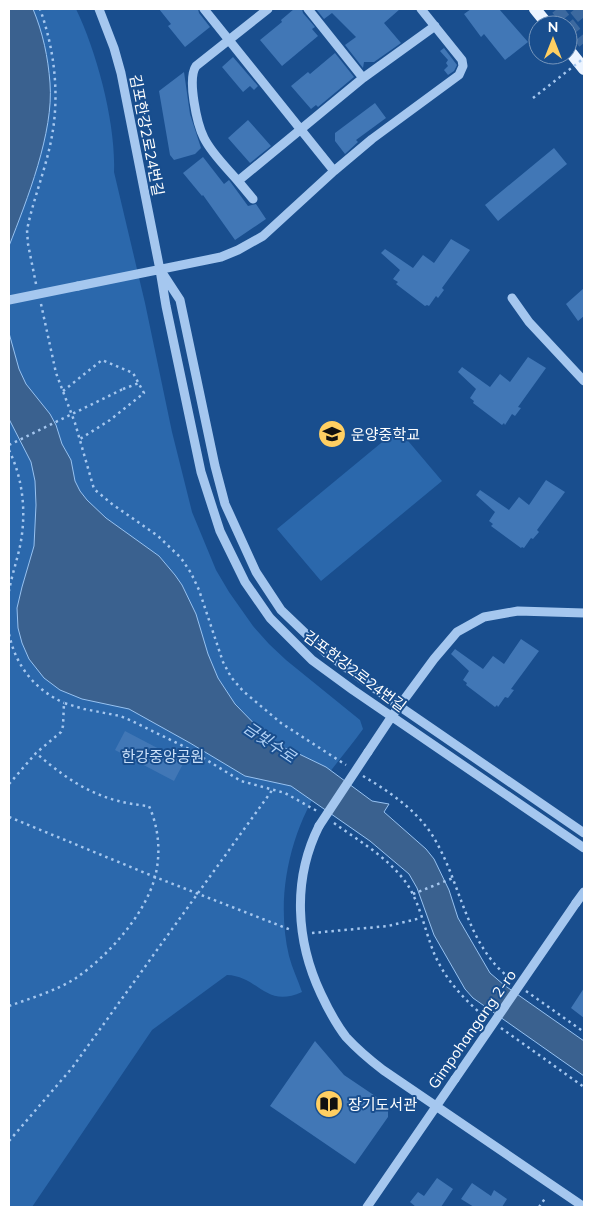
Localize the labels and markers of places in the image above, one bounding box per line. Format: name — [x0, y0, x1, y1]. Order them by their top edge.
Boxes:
school or university icon: 운양중학교 — [317, 419, 347, 449]
place label: 운양중학교 — [351, 425, 420, 444]
library icon: 장기도서관 — [314, 1089, 344, 1119]
place label: 장기도서관 — [348, 1095, 417, 1114]

